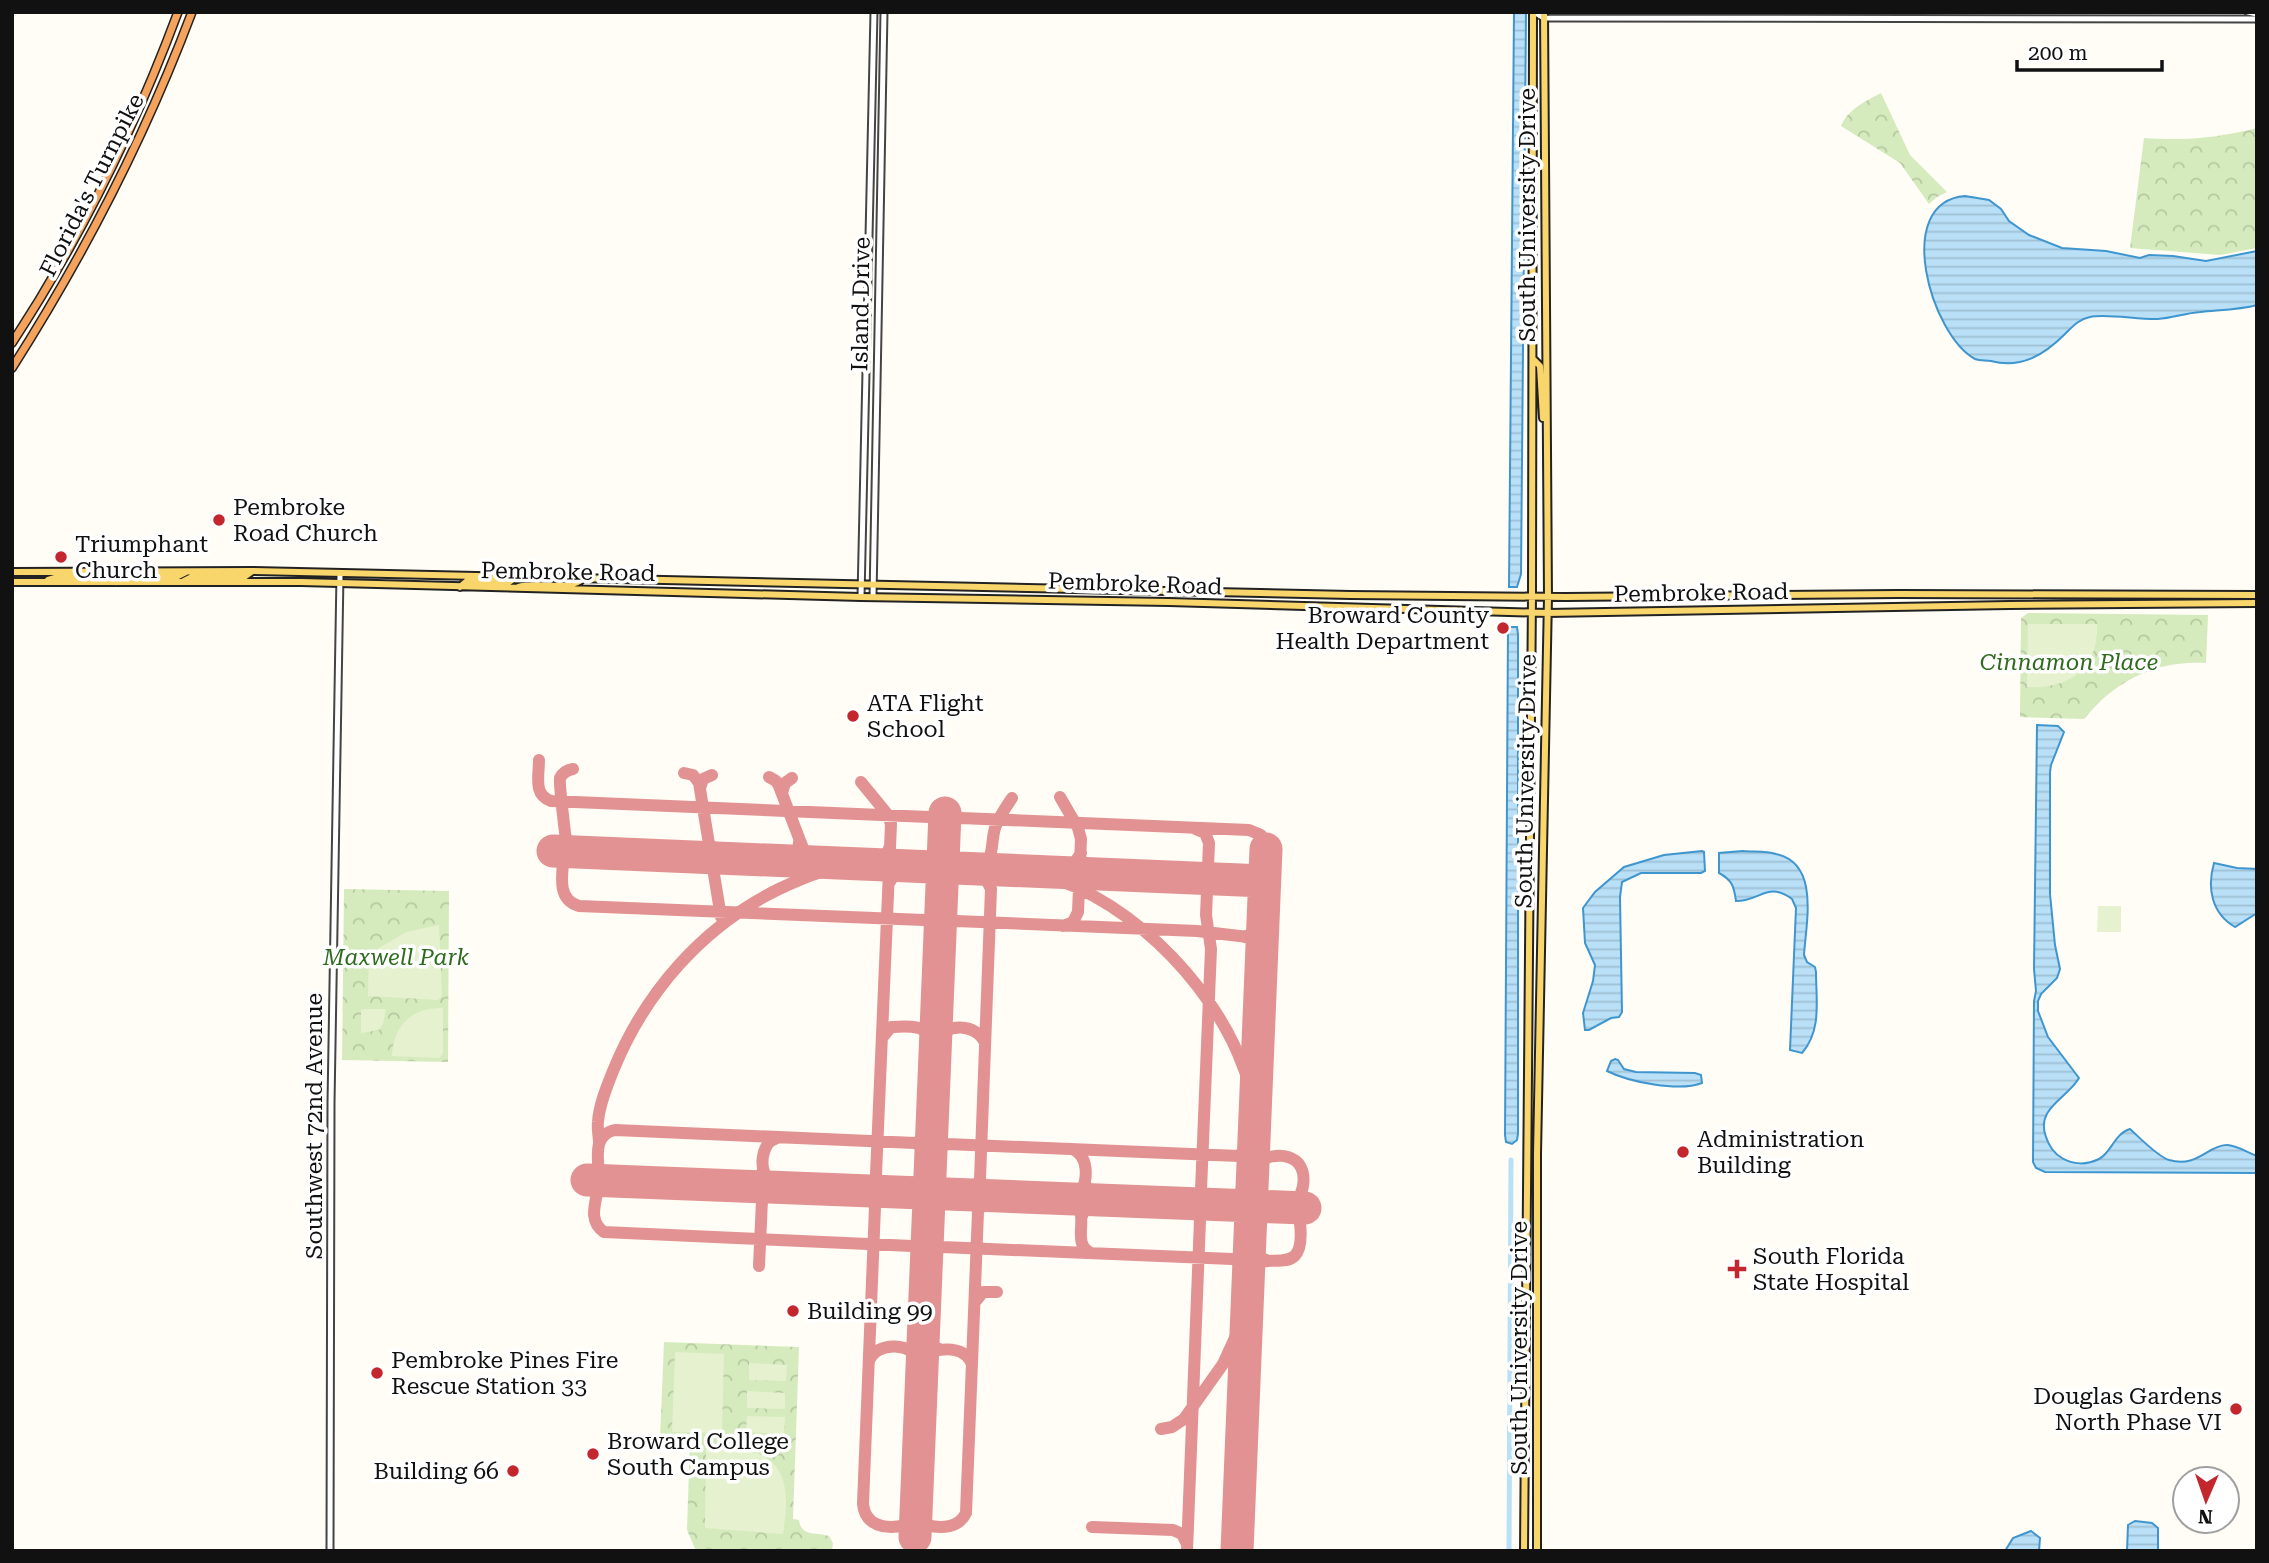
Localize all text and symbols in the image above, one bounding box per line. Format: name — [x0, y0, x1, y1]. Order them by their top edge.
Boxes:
scale bar — [2017, 28, 2162, 72]
text: 200 m — [2028, 41, 2088, 65]
street label: South University Drive — [1514, 88, 1541, 342]
street label: Florida's Turnpike — [34, 89, 150, 281]
street label: Island Drive — [846, 236, 876, 372]
place label: Pembroke Road Church — [233, 494, 378, 547]
marker: Pembroke Road Church — [211, 512, 227, 528]
place label: Triumphant Church — [75, 531, 208, 584]
marker: Triumphant Church — [53, 549, 69, 565]
street label: Pembroke Road — [480, 557, 656, 587]
street label: Pembroke Road — [1047, 567, 1223, 601]
street label: Pembroke Road — [1613, 578, 1789, 608]
place label: Broward County Health Department — [1276, 602, 1489, 655]
marker: Broward County Health Department — [1495, 620, 1511, 636]
park label: Cinnamon Place — [1980, 649, 2158, 676]
street label: South University Drive — [1510, 654, 1542, 908]
place label: ATA Flight School — [867, 690, 984, 743]
marker: ATA Flight School — [845, 708, 861, 724]
park label: Maxwell Park — [322, 944, 470, 971]
street label: Southwest 72nd Avenue — [301, 993, 328, 1259]
place label: Administration Building — [1697, 1126, 1864, 1179]
marker: Administration Building — [1675, 1144, 1691, 1160]
street label: South University Drive — [1506, 1221, 1533, 1475]
place label: South Florida State Hospital — [1753, 1243, 1909, 1296]
marker: South Florida State Hospital — [1727, 1259, 1747, 1279]
place label: Building 99 — [807, 1298, 933, 1325]
marker: Building 99 — [785, 1303, 801, 1319]
place label: Pembroke Pines Fire Rescue Station 33 — [391, 1347, 618, 1400]
marker: Pembroke Pines Fire Rescue Station 33 — [369, 1365, 385, 1381]
place label: Douglas Gardens North Phase VI — [2033, 1383, 2222, 1436]
marker: Douglas Gardens North Phase VI — [2228, 1401, 2244, 1417]
place label: Broward College South Campus — [607, 1428, 789, 1481]
marker: Broward College South Campus — [585, 1446, 601, 1462]
place label: Building 66 — [373, 1458, 499, 1485]
marker: Building 66 — [505, 1463, 521, 1479]
north arrow — [2171, 1465, 2241, 1535]
text: N — [2197, 1505, 2213, 1528]

